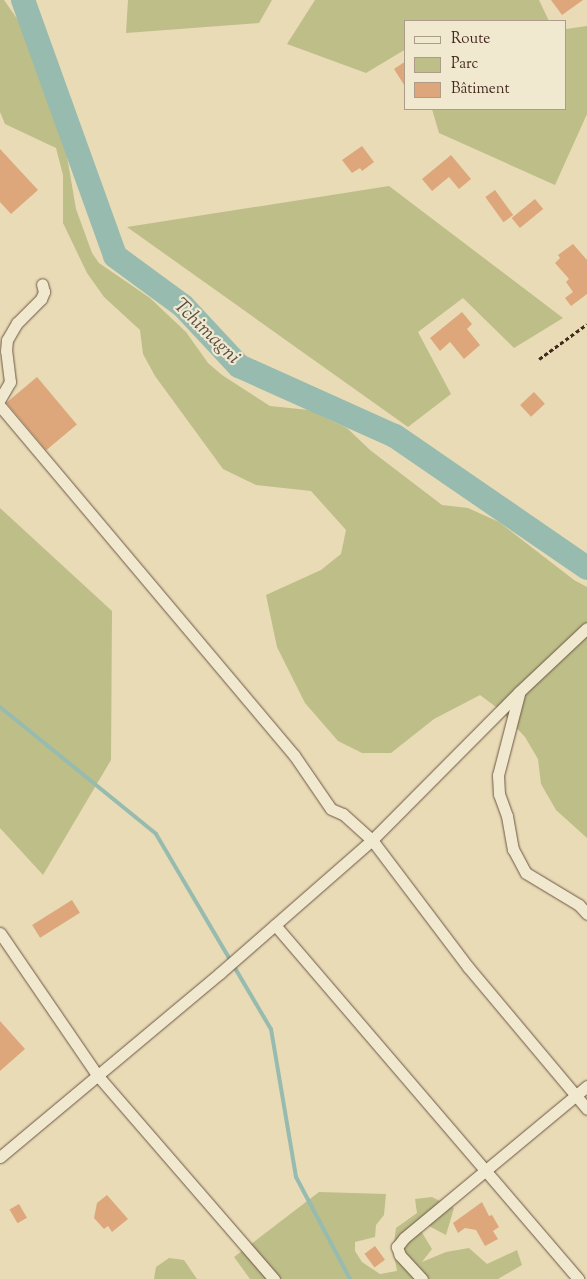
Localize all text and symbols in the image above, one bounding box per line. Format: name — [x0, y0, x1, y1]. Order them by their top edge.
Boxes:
legend — [404, 20, 567, 110]
text: Route — [451, 29, 490, 50]
text: Parc — [451, 54, 478, 75]
text: Bâtiment — [451, 79, 510, 100]
water label: Tchimagni — [168, 294, 244, 370]

